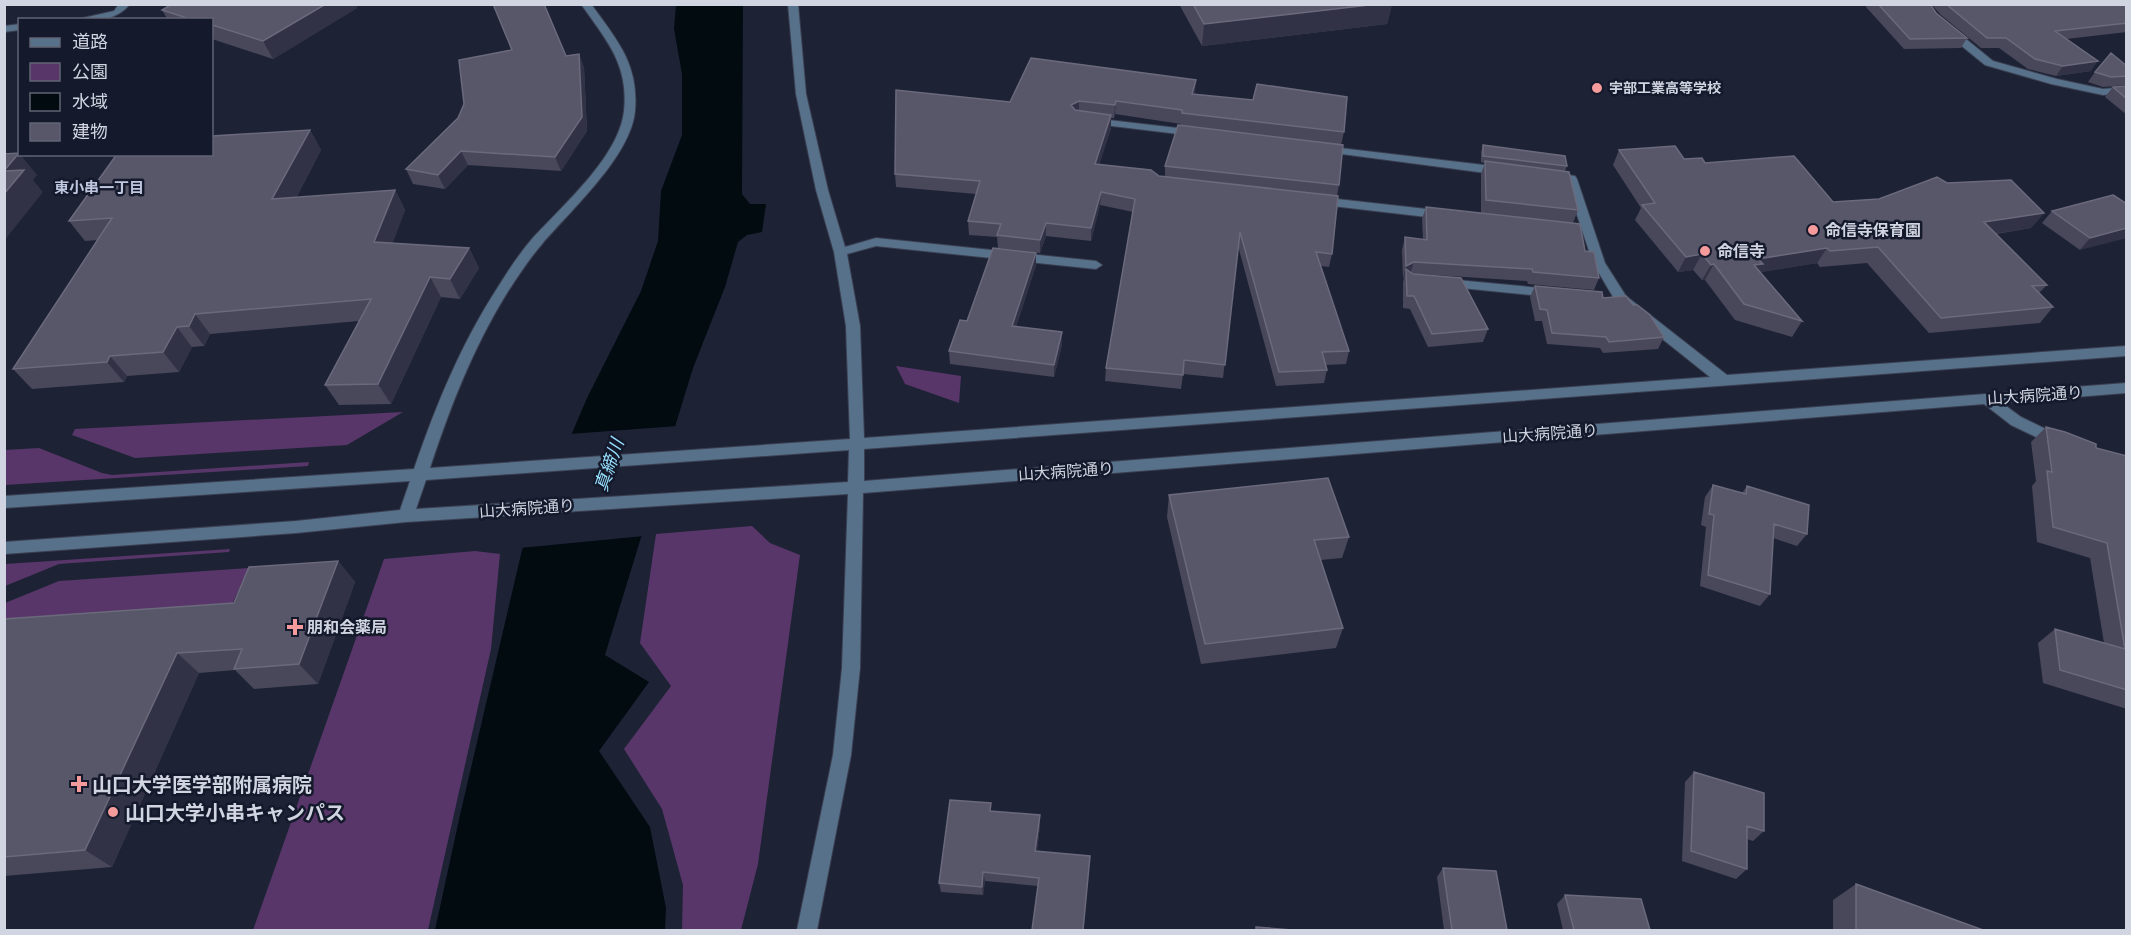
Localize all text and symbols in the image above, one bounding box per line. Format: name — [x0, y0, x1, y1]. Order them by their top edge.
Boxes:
legend — [18, 18, 213, 156]
text: 道路 — [72, 29, 108, 54]
text: 公園 — [72, 59, 108, 84]
place label: 宇部工業高等学校 — [1609, 79, 1721, 97]
marker: 宇部工業高等学校 — [1590, 81, 1604, 95]
text: 水域 — [72, 89, 108, 114]
text: 建物 — [72, 119, 108, 144]
district label: 東小串一丁目 — [54, 177, 144, 198]
place label: 命信寺保育園 — [1825, 219, 1921, 241]
marker: 命信寺保育園 — [1806, 223, 1820, 237]
place label: 命信寺 — [1717, 240, 1765, 262]
marker: 命信寺 — [1698, 244, 1712, 258]
street label: 山大病院通り — [1986, 381, 2084, 409]
street label: 山大病院通り — [1501, 419, 1599, 447]
water label: 真締川 — [588, 434, 630, 495]
street label: 山大病院通り — [1017, 457, 1115, 485]
street label: 山大病院通り — [478, 494, 576, 522]
place label: 朋和会薬局 — [307, 616, 387, 638]
marker: 朋和会薬局 — [288, 620, 302, 634]
place label: 山口大学医学部附属病院 — [92, 771, 312, 798]
marker: 山口大学医学部附属病院 — [70, 775, 88, 793]
place label: 山口大学小串キャンパス — [125, 799, 345, 826]
marker: 山口大学小串キャンパス — [106, 805, 120, 819]

